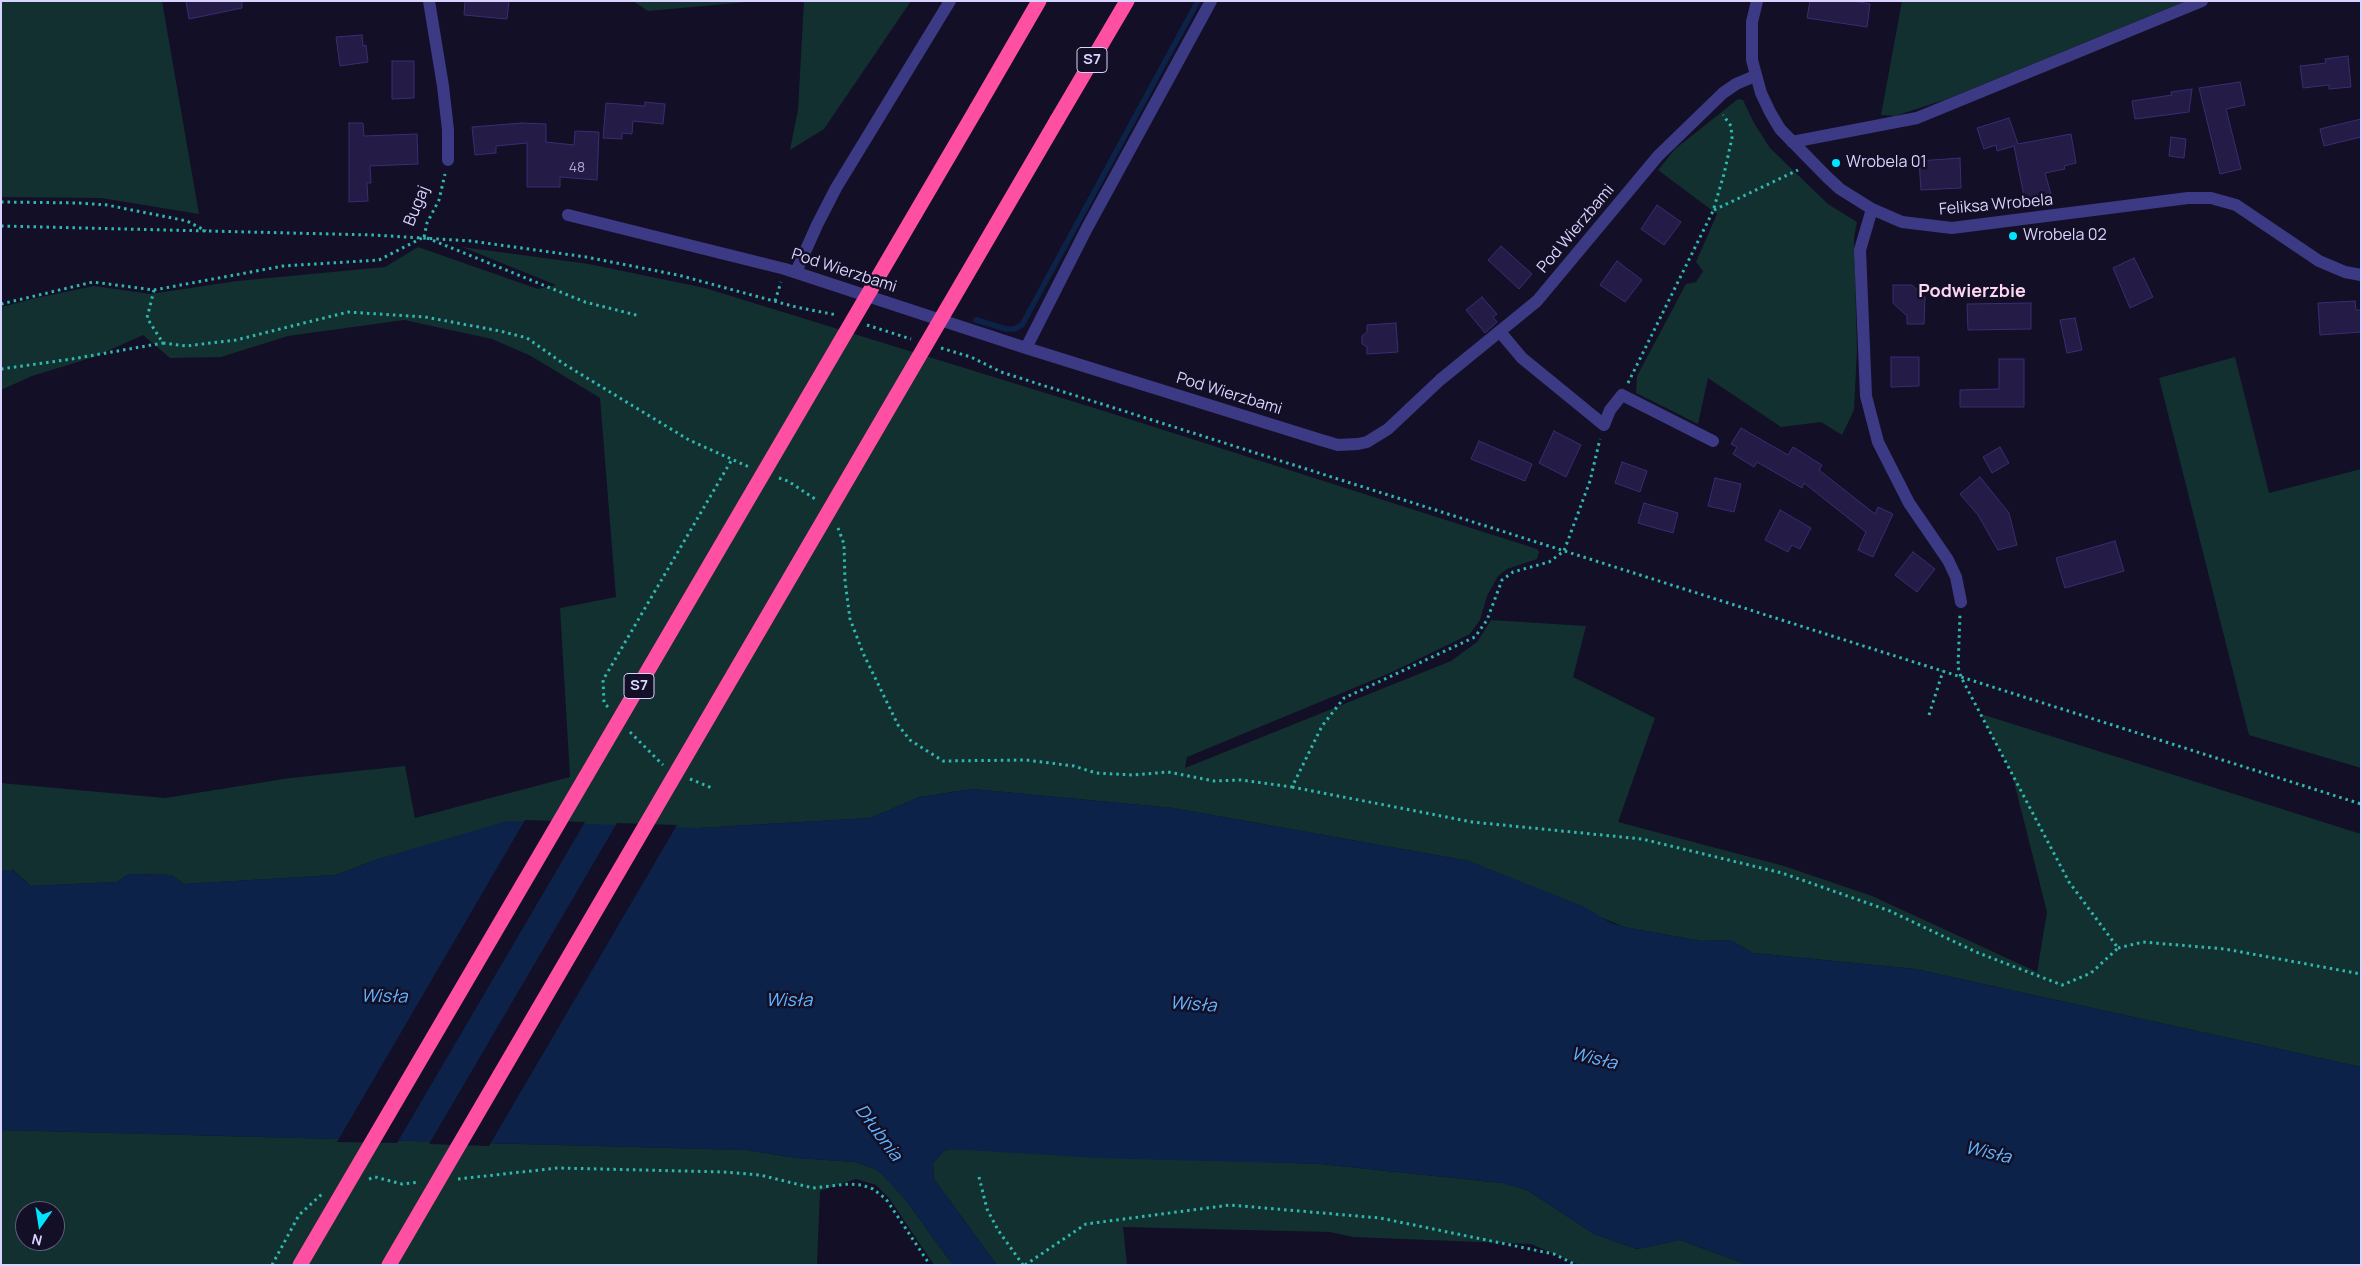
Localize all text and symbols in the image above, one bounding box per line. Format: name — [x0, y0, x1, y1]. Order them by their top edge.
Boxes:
road number: S7 — [1077, 48, 1107, 72]
place label: Wrobela 01 — [1846, 153, 1927, 173]
marker: Wrobela 01 — [1830, 157, 1842, 169]
house number: 48 — [569, 160, 585, 176]
street label: Pod Wierzbami — [1533, 181, 1619, 277]
street label: Bugaj — [400, 183, 434, 229]
street label: Feliksa Wrobela — [1938, 190, 2054, 220]
place label: Wrobela 02 — [2023, 226, 2107, 246]
marker: Wrobela 02 — [2007, 230, 2019, 242]
street label: Pod Wierzbami — [789, 245, 899, 297]
district label: Podwierzbie — [1918, 281, 2026, 303]
street label: Pod Wierzbami — [1174, 369, 1284, 419]
road number: S7 — [624, 674, 654, 698]
water label: Wisła — [361, 986, 407, 1008]
water label: Wisła — [766, 990, 812, 1012]
water label: Wisła — [1169, 993, 1217, 1017]
water label: Wisła — [1569, 1043, 1619, 1075]
water label: Dłubnia — [850, 1101, 906, 1165]
water label: Wisła — [1963, 1137, 2013, 1169]
north arrow — [15, 1201, 65, 1251]
text: N — [30, 1230, 44, 1251]

